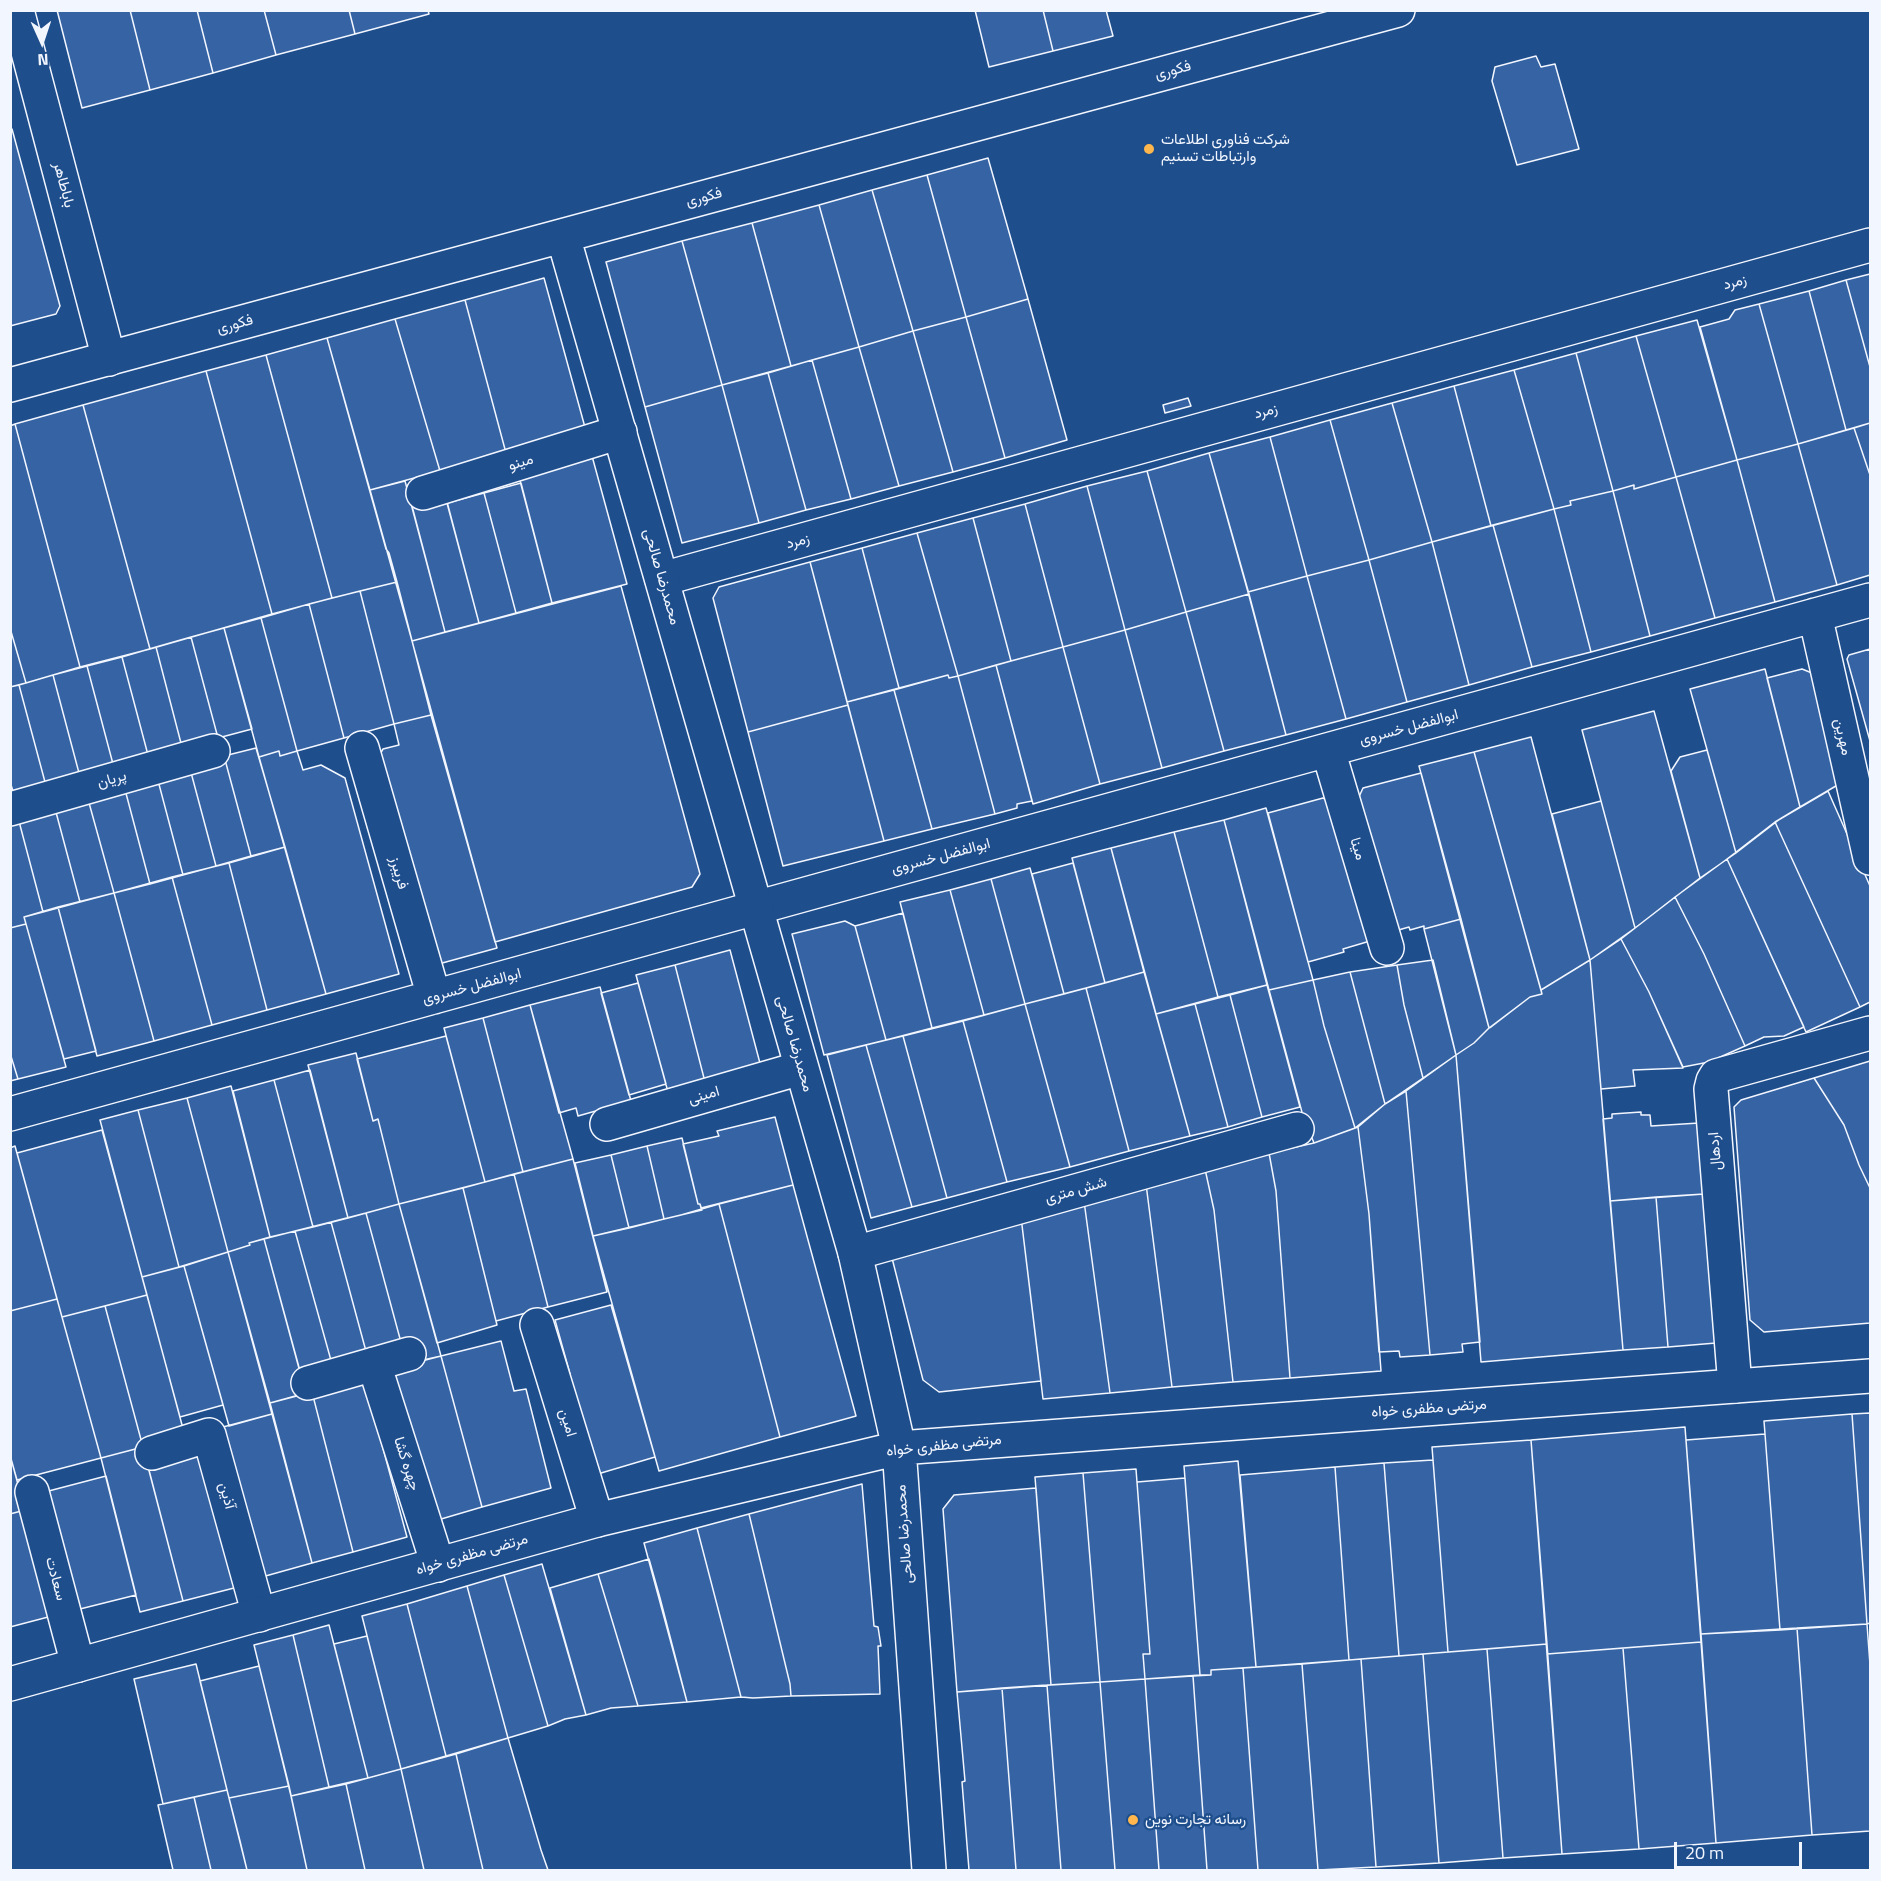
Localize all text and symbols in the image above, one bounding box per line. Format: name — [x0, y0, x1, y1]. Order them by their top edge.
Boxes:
north arrow — [12, 12, 72, 72]
text: N — [37, 48, 49, 72]
street label: فکوری — [1153, 58, 1193, 84]
place label: شرکت فناوری اطلاعات وارتباطات تسنیم — [1161, 131, 1290, 166]
marker: شرکت فناوری اطلاعات وارتباطات تسنیم — [1142, 142, 1156, 156]
street label: باباطاهر — [48, 160, 78, 210]
street label: فکوری — [684, 185, 724, 211]
street label: زمرد — [1721, 271, 1749, 295]
street label: فکوری — [215, 312, 255, 338]
street label: زمرد — [1252, 400, 1280, 424]
street label: مینو — [506, 451, 536, 475]
street label: محمدرضا صالحی — [639, 527, 683, 627]
street label: زمرد — [784, 530, 812, 554]
street label: ابوالفضل خسروی — [1358, 706, 1460, 750]
street label: مهرین — [1829, 717, 1855, 757]
street label: پریان — [95, 767, 129, 793]
street label: ابوالفضل خسروی — [890, 835, 992, 879]
street label: مینا — [1345, 836, 1369, 862]
street label: فریبرز — [385, 855, 411, 891]
street label: ابوالفضل خسروی — [421, 965, 523, 1009]
street label: محمدرضا صالحی — [772, 994, 816, 1094]
street label: امینی — [686, 1083, 722, 1109]
street label: اردهال — [1705, 1131, 1727, 1171]
street label: شش متری — [1043, 1174, 1109, 1208]
street label: مرتضی مظفری خواه — [1371, 1396, 1487, 1422]
street label: امین — [554, 1407, 580, 1439]
street label: مرتضی مظفری خواه — [886, 1431, 1002, 1461]
street label: چهره گشا — [389, 1435, 423, 1493]
street label: آذین — [214, 1481, 238, 1511]
street label: محمدرضا صالحی — [893, 1484, 917, 1584]
street label: مرتضی مظفری خواه — [414, 1530, 530, 1580]
street label: سعادت — [41, 1555, 69, 1603]
place label: رسانه تجارت نوین — [1145, 1811, 1246, 1829]
marker: رسانه تجارت نوین — [1126, 1813, 1140, 1827]
scale bar — [1677, 1830, 1804, 1868]
text: 20 m — [1685, 1839, 1724, 1866]

